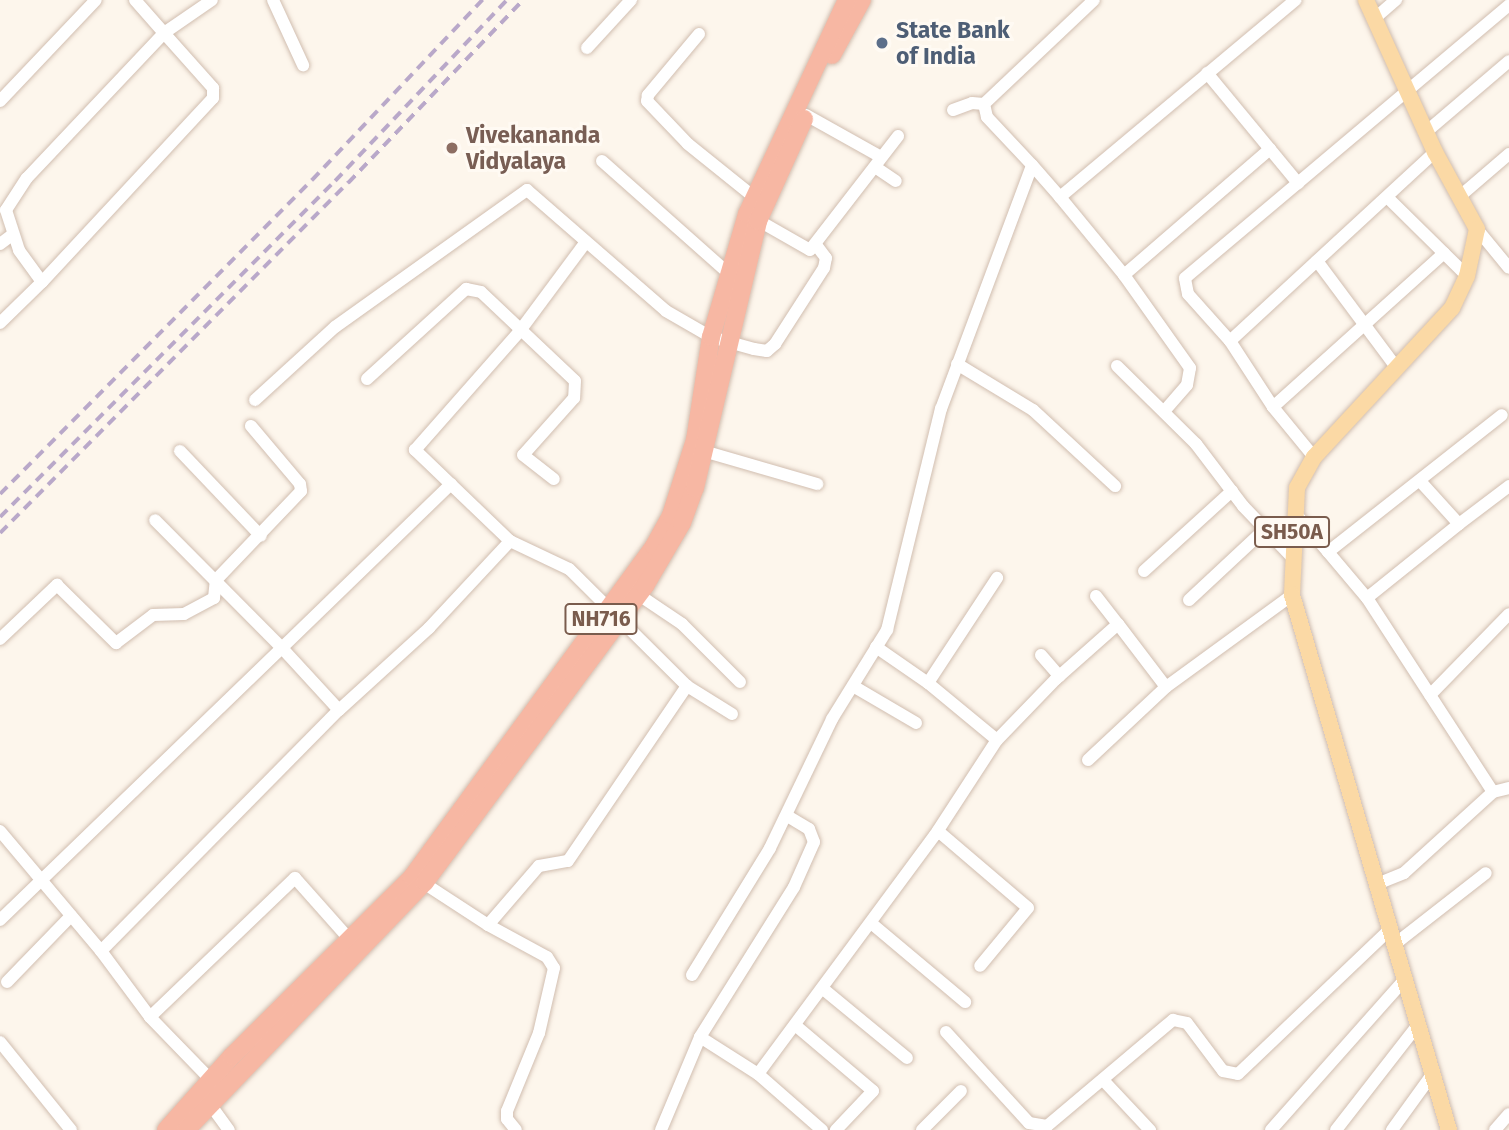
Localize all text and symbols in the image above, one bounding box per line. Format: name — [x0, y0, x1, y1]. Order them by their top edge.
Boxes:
place label: State Bank of India — [896, 16, 1010, 70]
marker: State Bank of India — [874, 35, 890, 51]
place label: Vivekananda Vidyalaya — [466, 121, 600, 175]
marker: Vivekananda Vidyalaya — [444, 140, 460, 156]
road number: SH50A — [1254, 514, 1330, 550]
road number: NH716 — [564, 602, 638, 636]

